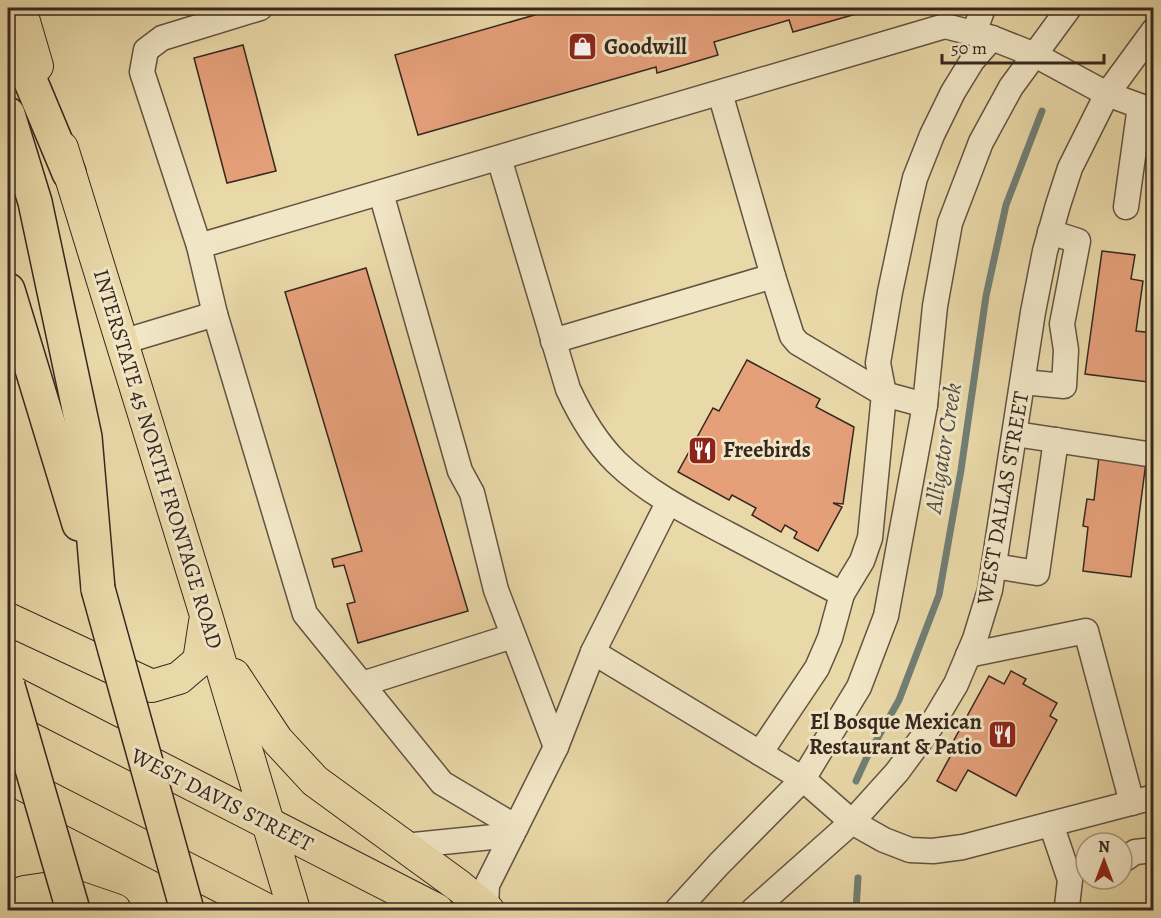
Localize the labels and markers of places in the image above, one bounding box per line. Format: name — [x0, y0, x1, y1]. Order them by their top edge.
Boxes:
shop icon: Goodwill — [567, 31, 599, 63]
place label: Goodwill — [604, 32, 687, 62]
restaurant icon: Freebirds — [686, 434, 718, 466]
place label: Freebirds — [723, 435, 811, 465]
place label: El Bosque Mexican Restaurant & Patio — [809, 707, 982, 762]
restaurant icon: El Bosque Mexican Restaurant & Patio — [987, 719, 1019, 751]

